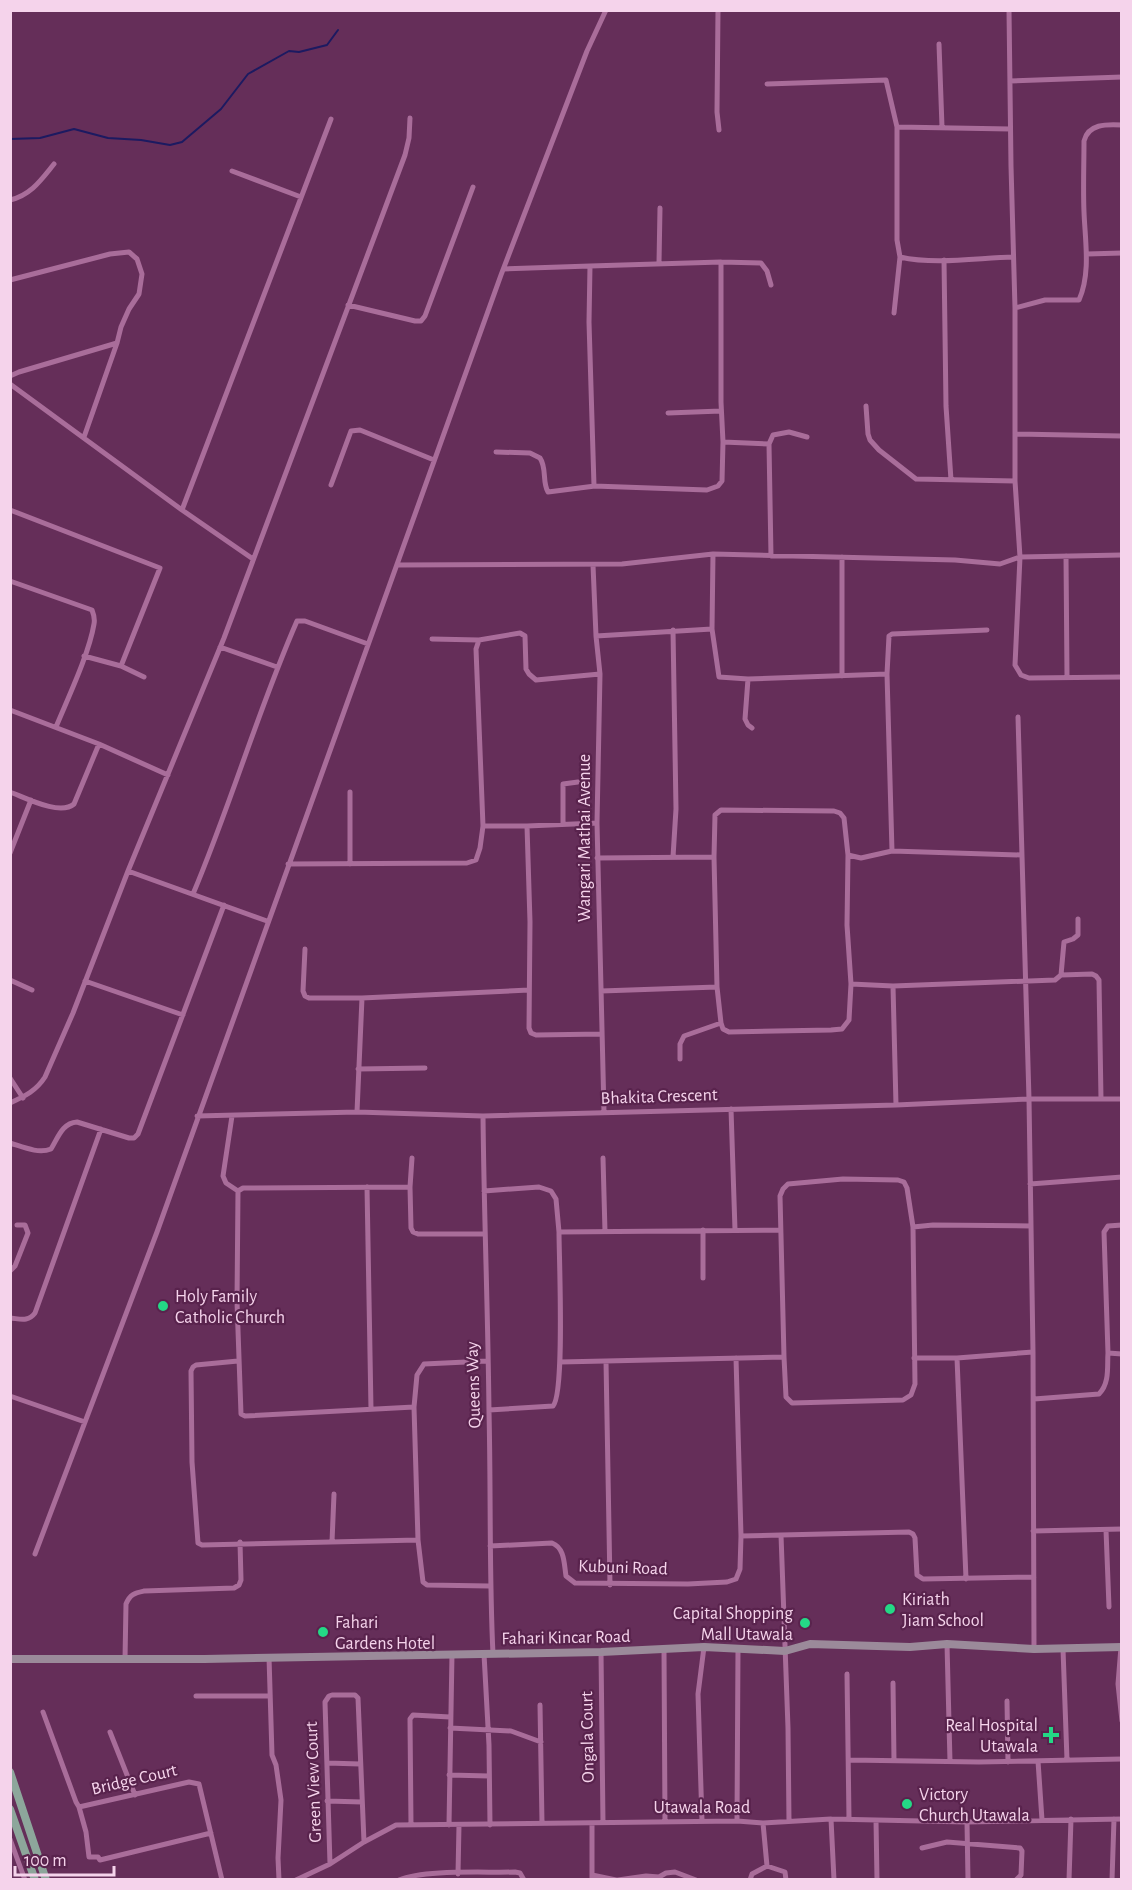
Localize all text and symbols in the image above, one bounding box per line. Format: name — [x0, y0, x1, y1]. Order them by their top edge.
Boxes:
street label: Wangari Mathai Avenue — [576, 754, 594, 922]
street label: Bhakita Crescent — [600, 1086, 718, 1108]
place label: Holy Family Catholic Church — [175, 1288, 285, 1327]
marker: Holy Family Catholic Church — [156, 1299, 170, 1313]
street label: Queens Way — [463, 1341, 485, 1429]
street label: Kubuni Road — [578, 1557, 668, 1579]
place label: Kiriath Jiam School — [902, 1591, 984, 1630]
marker: Kiriath Jiam School — [883, 1602, 897, 1616]
place label: Capital Shopping Mall Utawala — [673, 1605, 793, 1644]
place label: Fahari Gardens Hotel — [335, 1614, 435, 1653]
marker: Capital Shopping Mall Utawala — [798, 1616, 812, 1630]
marker: Fahari Gardens Hotel — [316, 1625, 330, 1639]
street label: Fahari Kincar Road — [501, 1628, 631, 1648]
street label: Ongala Court — [578, 1691, 598, 1783]
place label: Real Hospital Utawala — [945, 1717, 1038, 1756]
street label: Green View Court — [303, 1721, 325, 1843]
marker: Real Hospital Utawala — [1042, 1726, 1060, 1744]
street label: Bridge Court — [90, 1761, 179, 1799]
place label: Victory Church Utawala — [919, 1786, 1030, 1825]
marker: Victory Church Utawala — [900, 1797, 914, 1811]
street label: Utawala Road — [654, 1799, 750, 1817]
scale bar — [15, 1839, 114, 1877]
text: 100 m — [24, 1852, 67, 1870]

